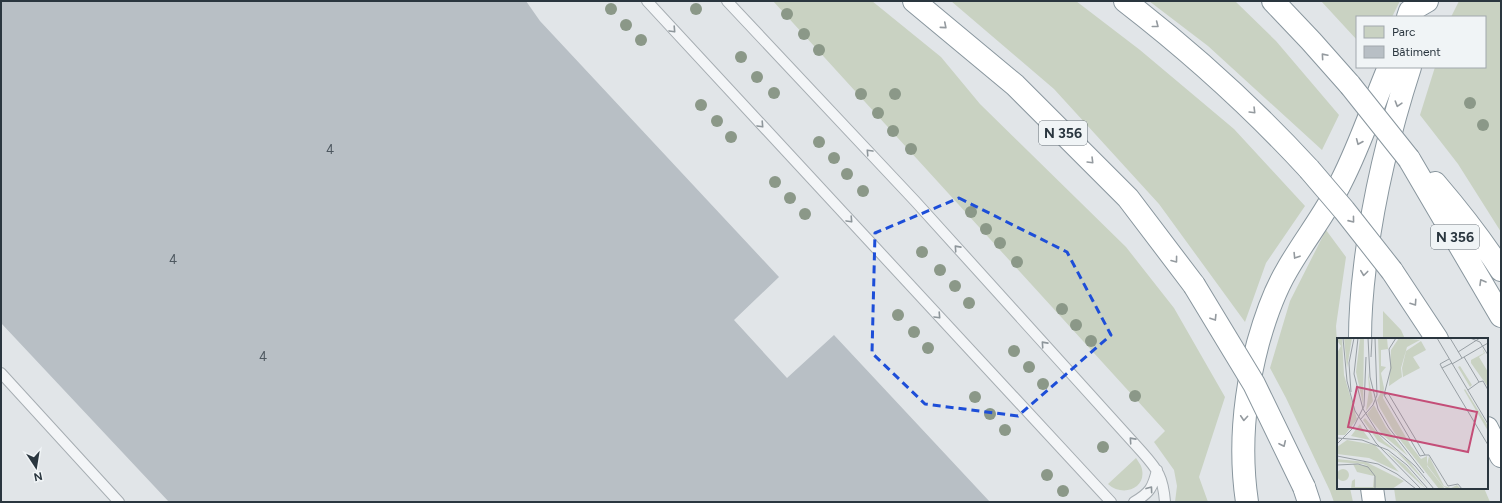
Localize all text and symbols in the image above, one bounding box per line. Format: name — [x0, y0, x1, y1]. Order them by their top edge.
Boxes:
legend — [1356, 16, 1486, 68]
one-way arrow — [1152, 20, 1159, 27]
one-way arrow — [939, 21, 946, 28]
one-way arrow — [668, 25, 675, 32]
text: Parc — [1392, 25, 1416, 39]
text: Bâtiment — [1392, 45, 1441, 59]
one-way arrow — [1321, 53, 1328, 61]
one-way arrow — [1394, 100, 1403, 107]
one-way arrow — [1248, 106, 1256, 114]
one-way arrow — [757, 120, 764, 128]
road number: N 356 — [1039, 121, 1087, 145]
one-way arrow — [1356, 138, 1364, 146]
house number: 4 — [326, 142, 334, 157]
one-way arrow — [866, 149, 874, 157]
one-way arrow — [1086, 156, 1094, 164]
one-way arrow — [1347, 215, 1354, 222]
one-way arrow — [845, 216, 852, 223]
road number: N 356 — [1431, 225, 1479, 249]
one-way arrow — [955, 245, 962, 252]
one-way arrow — [1294, 251, 1301, 258]
house number: 4 — [169, 252, 177, 267]
one-way arrow — [1170, 255, 1177, 262]
one-way arrow — [1360, 270, 1369, 276]
one-way arrow — [1479, 279, 1486, 286]
one-way arrow — [1409, 299, 1416, 306]
one-way arrow — [934, 311, 941, 318]
one-way arrow — [1210, 314, 1217, 321]
inset map — [1337, 338, 1488, 489]
one-way arrow — [1042, 341, 1049, 349]
house number: 4 — [259, 349, 267, 364]
one-way arrow — [1240, 415, 1249, 421]
one-way arrow — [1129, 437, 1137, 445]
one-way arrow — [1278, 440, 1286, 447]
north arrow — [16, 447, 56, 487]
text: N — [32, 469, 43, 484]
one-way arrow — [1145, 486, 1152, 493]

